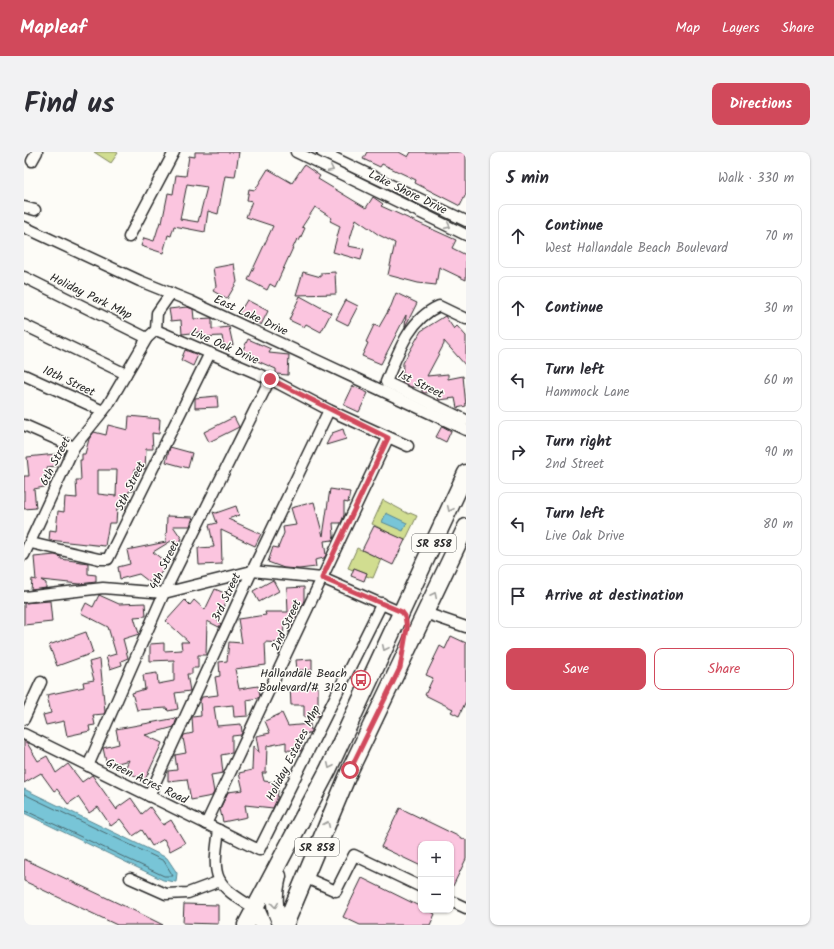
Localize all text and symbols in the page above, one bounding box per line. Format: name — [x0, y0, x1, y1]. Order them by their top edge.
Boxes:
text: Mapleaf — [20, 13, 87, 43]
text: Map — [676, 17, 700, 39]
text: Layers — [722, 17, 760, 39]
text: Share — [782, 17, 814, 39]
text: Find us — [24, 82, 115, 127]
button: Directions — [712, 83, 810, 125]
one-way arrow — [327, 164, 334, 172]
street label: Lake Shore Drive — [365, 165, 451, 220]
text: 5 min — [506, 165, 549, 192]
text: Walk · 330 m — [718, 168, 794, 189]
text: Continue — [545, 214, 603, 238]
one-way arrow — [444, 221, 451, 229]
icon: ahead — [507, 225, 529, 247]
text: 70 m — [765, 226, 793, 247]
text: West Hallandale Beach Boulevard — [545, 238, 728, 259]
street label: Holiday Park Mhp — [46, 268, 135, 325]
street label: East Lake Drive — [210, 290, 292, 341]
text: Continue — [545, 296, 603, 320]
icon: ahead — [507, 297, 529, 319]
text: 30 m — [764, 298, 793, 319]
street label: Live Oak Drive — [188, 323, 263, 370]
text: Turn left — [545, 358, 605, 382]
street label: 10th Street — [39, 361, 99, 402]
street label: 1st Street — [395, 365, 447, 404]
icon: left — [507, 369, 529, 391]
route end — [261, 370, 279, 388]
text: 60 m — [764, 370, 793, 391]
text: Hammock Lane — [545, 382, 629, 403]
text: Turn right — [545, 430, 612, 454]
street label: 6th Street — [35, 433, 76, 489]
icon: right — [507, 441, 529, 463]
text: 90 m — [765, 442, 793, 463]
text: 2nd Street — [545, 454, 604, 475]
street label: 5th Street — [110, 458, 151, 514]
text: Turn left — [545, 502, 605, 526]
one-way arrow — [447, 504, 455, 512]
icon: left — [507, 513, 529, 535]
text: 80 m — [763, 514, 793, 535]
text: Live Oak Drive — [545, 526, 624, 547]
road number: SR 858 — [412, 534, 456, 552]
street label: 4th Street — [144, 537, 185, 593]
street label: 3rd Street — [207, 569, 246, 625]
text: Arrive at destination — [545, 584, 684, 608]
icon: arrive — [507, 585, 529, 607]
one-way arrow — [429, 592, 437, 599]
street label: 2nd Street — [266, 596, 307, 654]
one-way arrow — [382, 644, 390, 651]
button: Save — [506, 648, 646, 690]
button: Share — [654, 648, 794, 690]
place label: Hallandale Beach Boulevard/# 3120 — [259, 664, 347, 697]
bus stop icon: Hallandale Beach Boulevard/# 3120 — [350, 669, 372, 691]
street label: Holiday Estates Mhp — [261, 702, 326, 804]
street label: Green Acres Road — [102, 753, 192, 810]
one-way arrow — [327, 761, 335, 769]
route start — [341, 761, 359, 779]
one-way arrow — [322, 821, 330, 828]
road number: SR 858 — [295, 838, 339, 856]
map controls — [418, 841, 454, 913]
button: + — [418, 841, 454, 877]
button: − — [418, 877, 454, 913]
one-way arrow — [270, 902, 279, 908]

